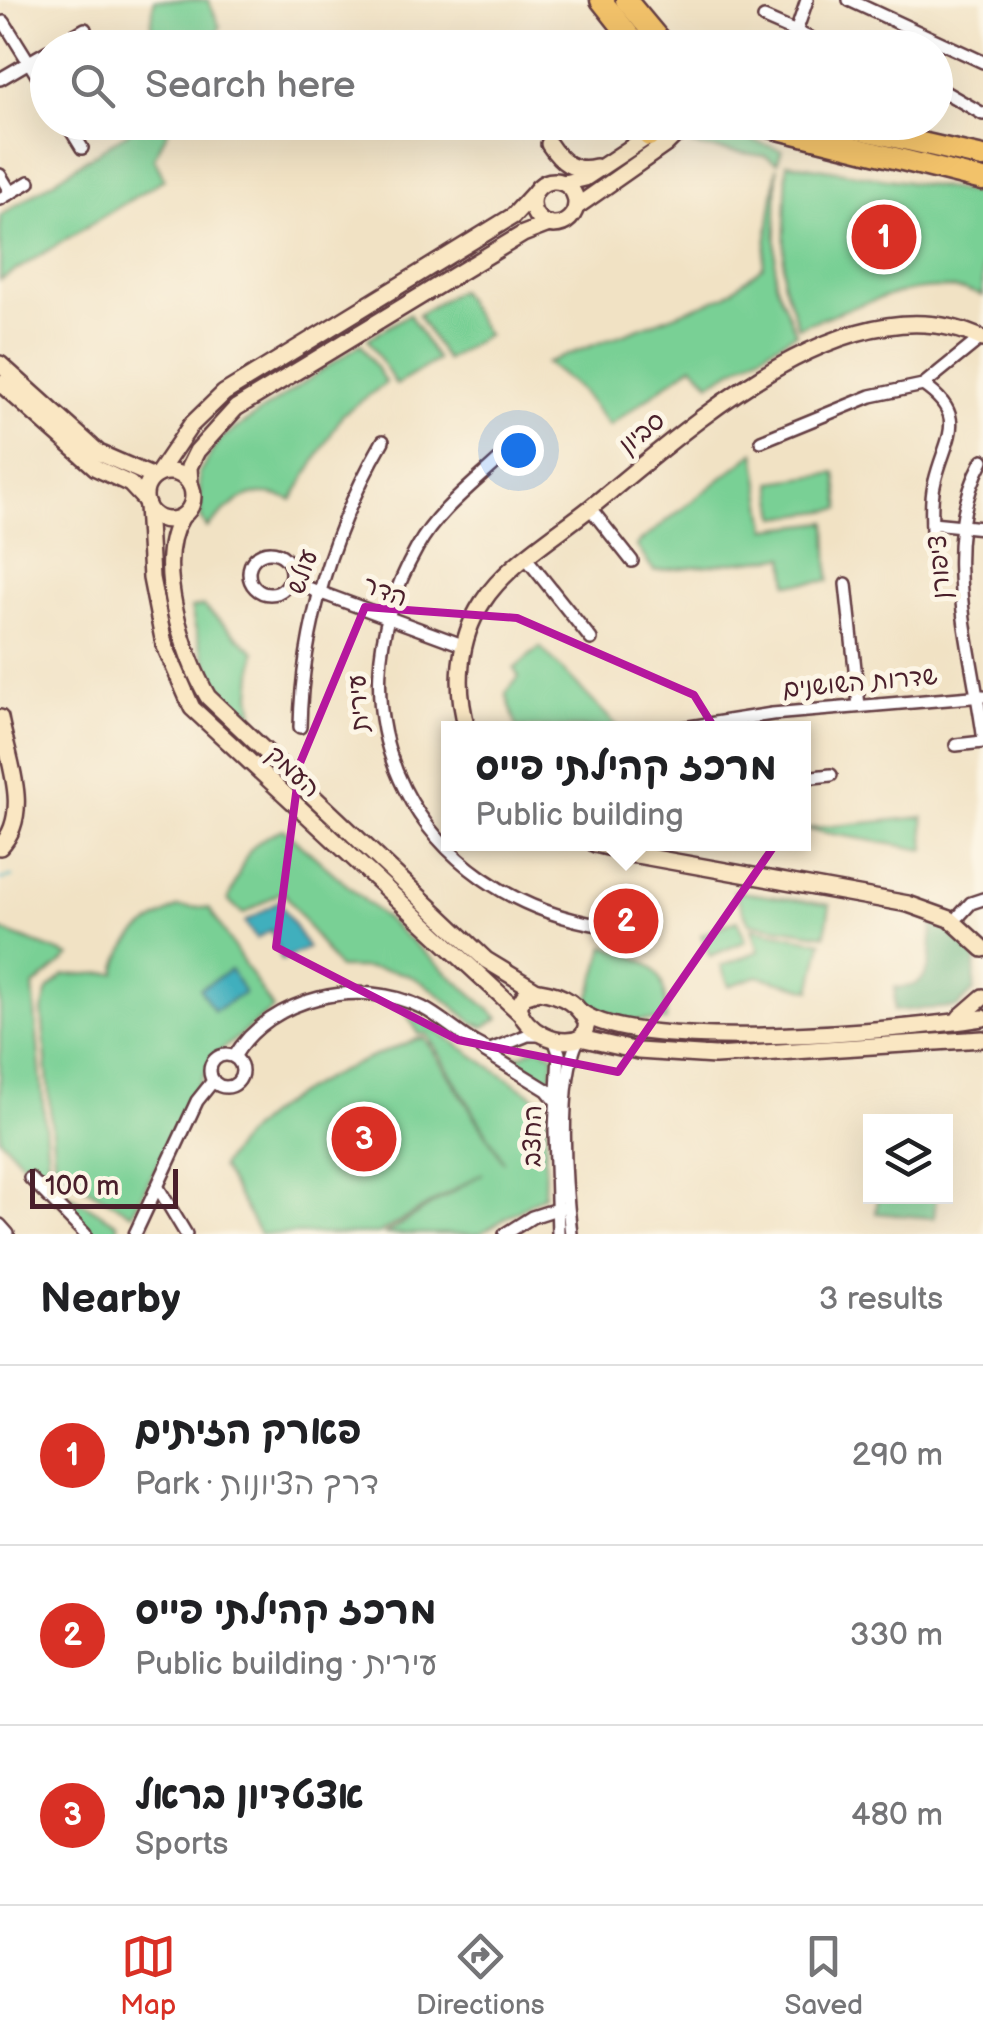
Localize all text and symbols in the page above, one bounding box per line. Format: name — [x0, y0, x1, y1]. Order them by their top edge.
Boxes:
search box — [30, 30, 953, 140]
icon: search — [65, 58, 120, 113]
text: Search here — [145, 63, 356, 108]
pin: 1 — [852, 200, 916, 274]
street label: סביון — [613, 405, 671, 461]
your location — [493, 425, 544, 476]
street label: ציפורן — [922, 534, 958, 600]
street label: עולש — [281, 546, 325, 598]
street label: הדר — [359, 570, 411, 614]
street label: שדרות השושנים — [781, 661, 939, 705]
street label: עירית — [342, 673, 377, 735]
popup — [441, 721, 811, 851]
street label: העמק — [259, 739, 327, 805]
text: מרכז קהילתי פייס — [475, 745, 777, 790]
text: Public building — [475, 796, 684, 835]
pin: 2 — [594, 884, 658, 958]
pin: 3 — [332, 1102, 396, 1176]
street label: החצב — [517, 1105, 549, 1167]
map controls — [863, 1114, 953, 1204]
button: layers — [863, 1114, 953, 1204]
scale bar — [30, 1164, 178, 1208]
text: 100 m — [45, 1170, 119, 1203]
text: Nearby — [40, 1274, 180, 1325]
text: 3 results — [819, 1280, 943, 1319]
text: פארק הזיתים — [135, 1409, 362, 1454]
text: 1 — [66, 1436, 79, 1475]
text: 290 m — [852, 1436, 943, 1475]
text: Park · דרך הציונות — [135, 1465, 379, 1504]
text: מרכז קהילתי פייס — [135, 1589, 436, 1634]
text: 2 — [63, 1616, 82, 1655]
text: 330 m — [850, 1616, 943, 1655]
text: Public building · עירית — [135, 1645, 438, 1684]
text: אצטדיון בראל — [135, 1774, 364, 1819]
text: 3 — [63, 1796, 82, 1835]
text: 480 m — [851, 1796, 943, 1835]
text: Sports — [135, 1825, 228, 1864]
tab: Map — [120, 1929, 176, 2022]
tab: Directions — [416, 1929, 545, 2022]
tab: Saved — [785, 1929, 863, 2022]

